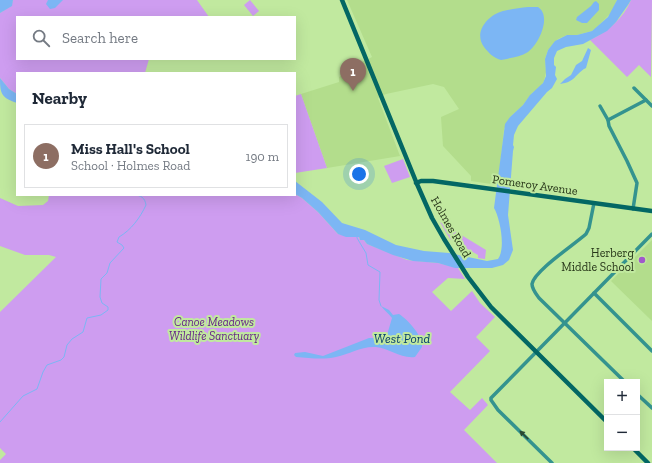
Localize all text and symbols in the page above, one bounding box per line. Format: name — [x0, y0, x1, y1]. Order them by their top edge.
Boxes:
search box — [16, 16, 296, 60]
icon: search — [30, 27, 52, 49]
text: Search here — [62, 29, 138, 47]
pin: 1 — [340, 58, 366, 91]
text: Nearby — [32, 88, 87, 108]
text: Miss Hall's School — [71, 140, 190, 158]
text: 1 — [43, 149, 49, 164]
text: 190 m — [245, 149, 279, 164]
text: School · Holmes Road — [71, 158, 190, 173]
your location — [349, 164, 369, 184]
street label: Pomeroy Avenue — [491, 172, 579, 198]
street label: Holmes Road — [428, 194, 474, 260]
place label: Herberg Middle School — [561, 246, 634, 274]
marker: Herberg Middle School — [637, 255, 647, 265]
park label: Canoe Meadows Wildlife Sanctuary — [169, 315, 259, 343]
water label: West Pond — [374, 331, 431, 346]
map controls — [604, 379, 640, 451]
button: + — [604, 379, 640, 415]
button: − — [604, 415, 640, 451]
one-way arrow — [519, 431, 529, 440]

